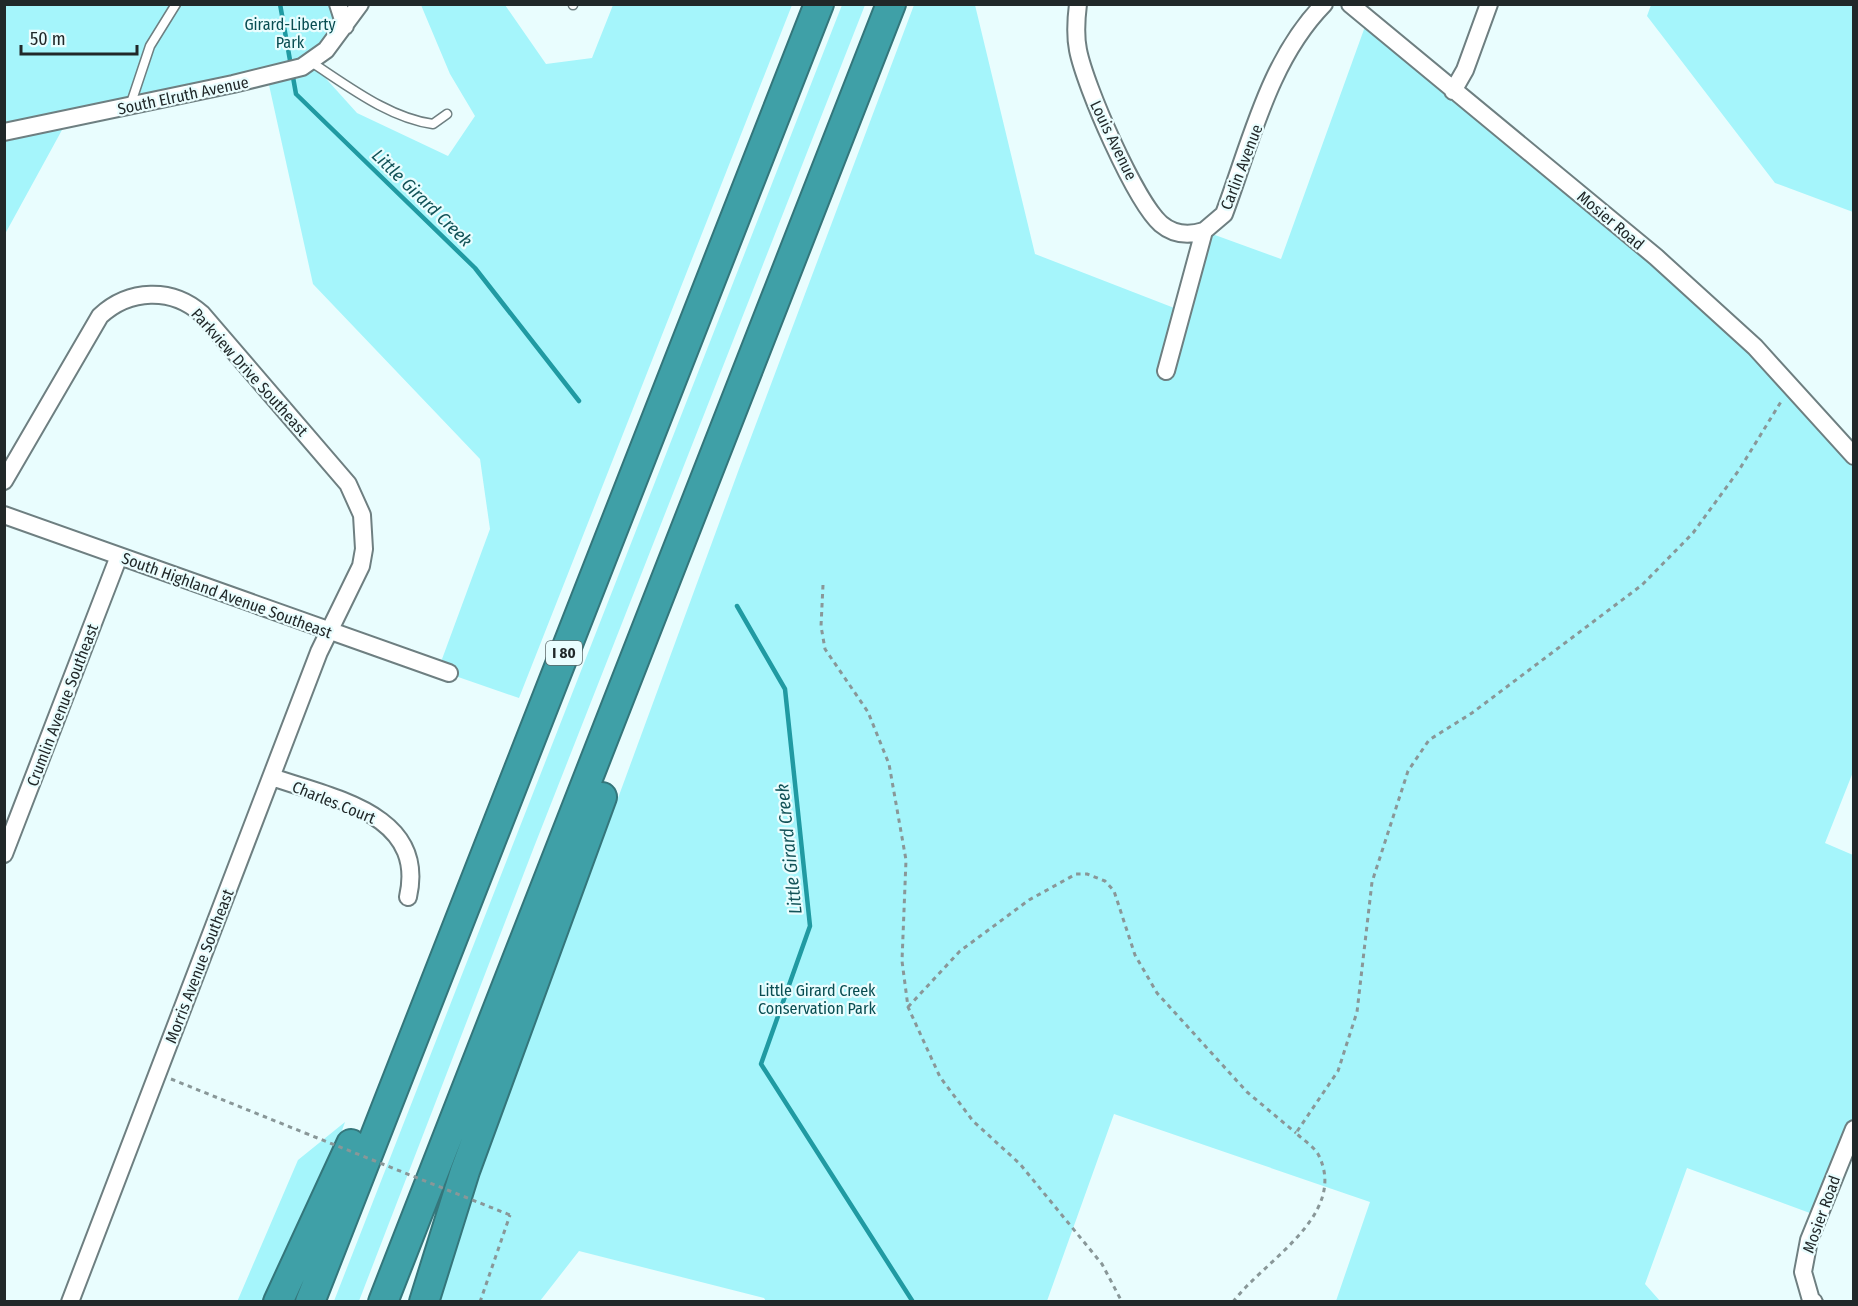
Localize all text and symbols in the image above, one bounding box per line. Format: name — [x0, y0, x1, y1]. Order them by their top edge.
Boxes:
park label: Girard-Liberty Park — [244, 15, 336, 52]
scale bar — [21, 18, 136, 56]
text: 50 m — [30, 28, 66, 50]
street label: South Elruth Avenue — [116, 72, 250, 119]
street label: Louis Avenue — [1086, 97, 1141, 183]
street label: Carlin Avenue — [1216, 122, 1266, 213]
water label: Little Girard Creek — [367, 145, 477, 251]
street label: Mosier Road — [1574, 187, 1648, 254]
street label: Parkview Drive Southeast — [187, 305, 312, 441]
street label: South Highland Avenue Southeast — [119, 549, 335, 643]
street label: Crumlin Avenue Southeast — [23, 621, 102, 789]
road number: I 80 — [546, 641, 582, 665]
street label: Charles Court — [290, 777, 379, 828]
water label: Little Girard Creek — [771, 783, 807, 915]
street label: Morris Avenue Southeast — [161, 886, 238, 1046]
park label: Little Girard Creek Conservation Park — [758, 981, 877, 1018]
street label: Mosier Road — [1799, 1173, 1844, 1256]

